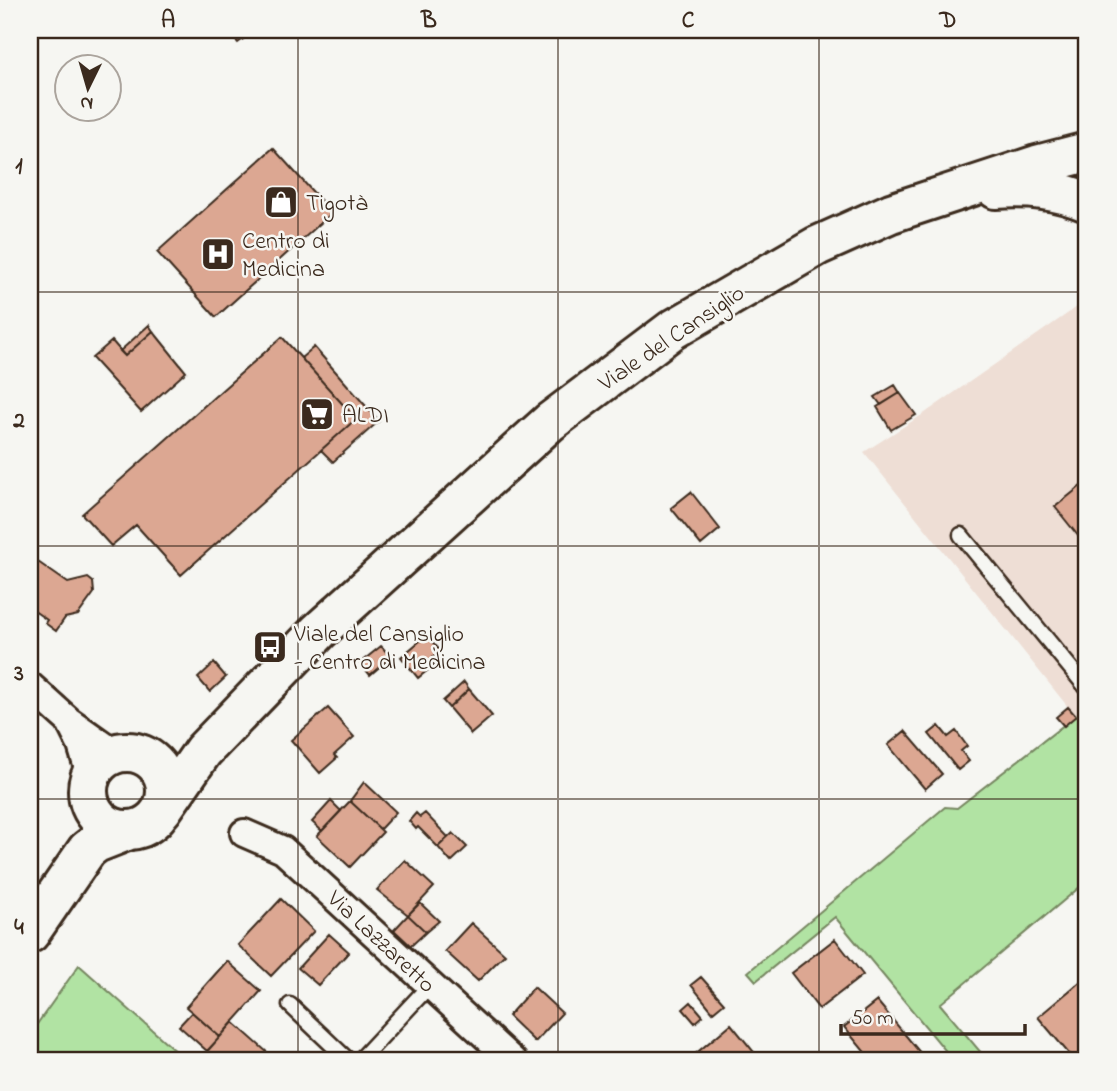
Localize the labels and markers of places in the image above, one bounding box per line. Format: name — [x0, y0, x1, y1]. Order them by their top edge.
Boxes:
shop icon: Tigotà — [262, 183, 300, 221]
place label: Tigotà — [306, 187, 368, 222]
place label: Centro di Medicina — [242, 225, 330, 288]
hospital icon: Centro di Medicina — [199, 235, 237, 273]
supermarket icon: ALDI — [298, 395, 336, 433]
place label: ALDI — [342, 399, 389, 434]
place label: Viale del Cansiglio - Centro di Medicina — [293, 618, 485, 681]
bus stop icon: Viale del Cansiglio - Centro di Medicina — [251, 628, 289, 666]

